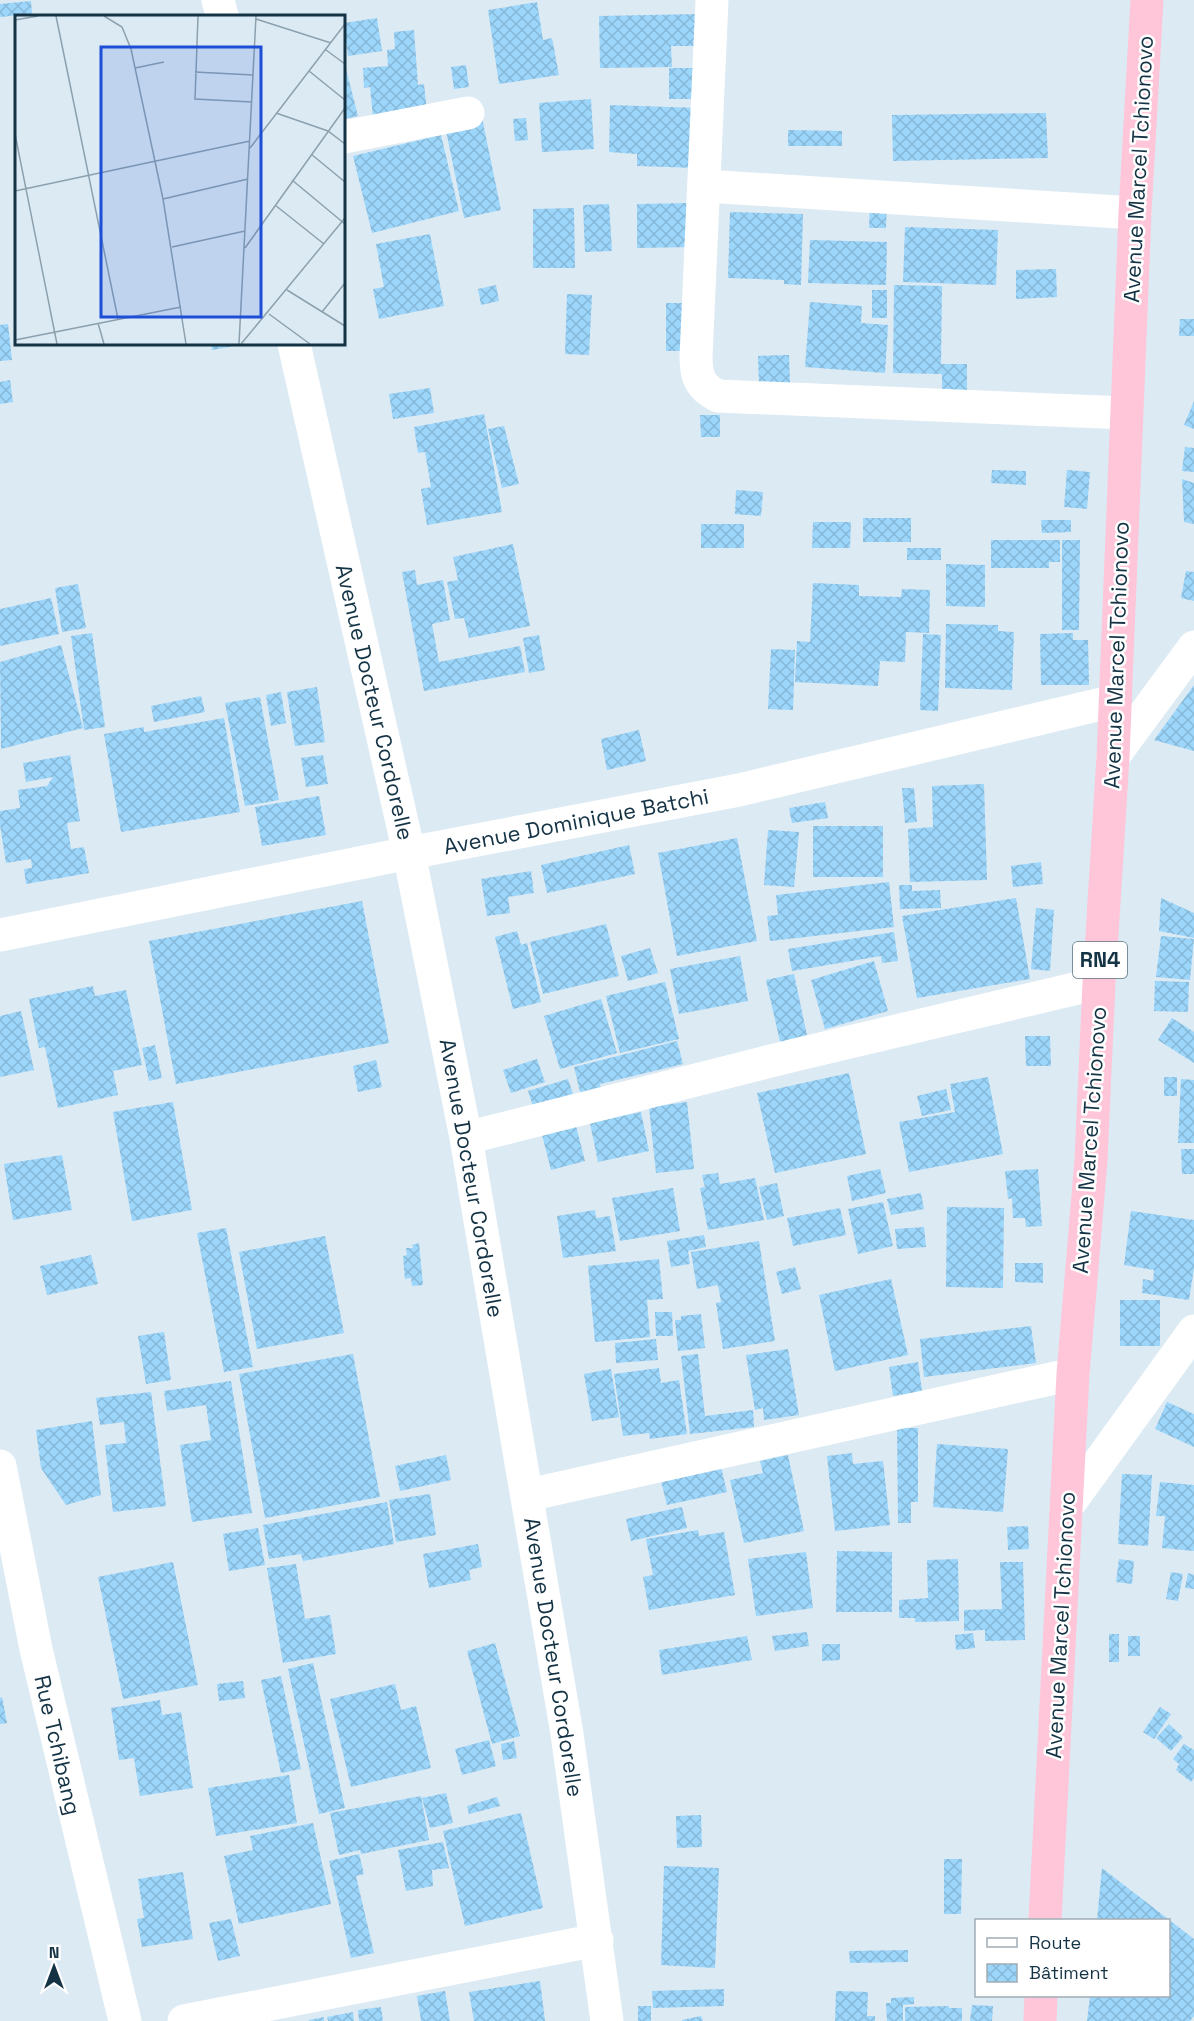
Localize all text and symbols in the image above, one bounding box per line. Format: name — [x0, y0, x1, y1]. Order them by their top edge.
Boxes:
inset map — [15, 15, 345, 345]
street label: Avenue Marcel Tchionovo — [1117, 35, 1159, 303]
street label: Avenue Marcel Tchionovo — [1097, 521, 1135, 789]
street label: Avenue Docteur Cordorelle — [330, 561, 420, 843]
street label: Avenue Dominique Batchi — [441, 782, 711, 860]
road number: RN4 — [1073, 942, 1127, 978]
street label: Avenue Marcel Tchionovo — [1066, 1006, 1112, 1274]
street label: Avenue Docteur Cordorelle — [434, 1036, 510, 1320]
street label: Avenue Marcel Tchionovo — [1039, 1491, 1081, 1759]
street label: Avenue Docteur Cordorelle — [518, 1515, 590, 1799]
street label: Rue Tchibang — [28, 1672, 88, 1818]
legend — [975, 1919, 1170, 1997]
text: Route — [1029, 1931, 1081, 1954]
north arrow — [24, 1937, 84, 1997]
text: N — [49, 1942, 59, 1963]
text: Bâtiment — [1029, 1961, 1109, 1984]

